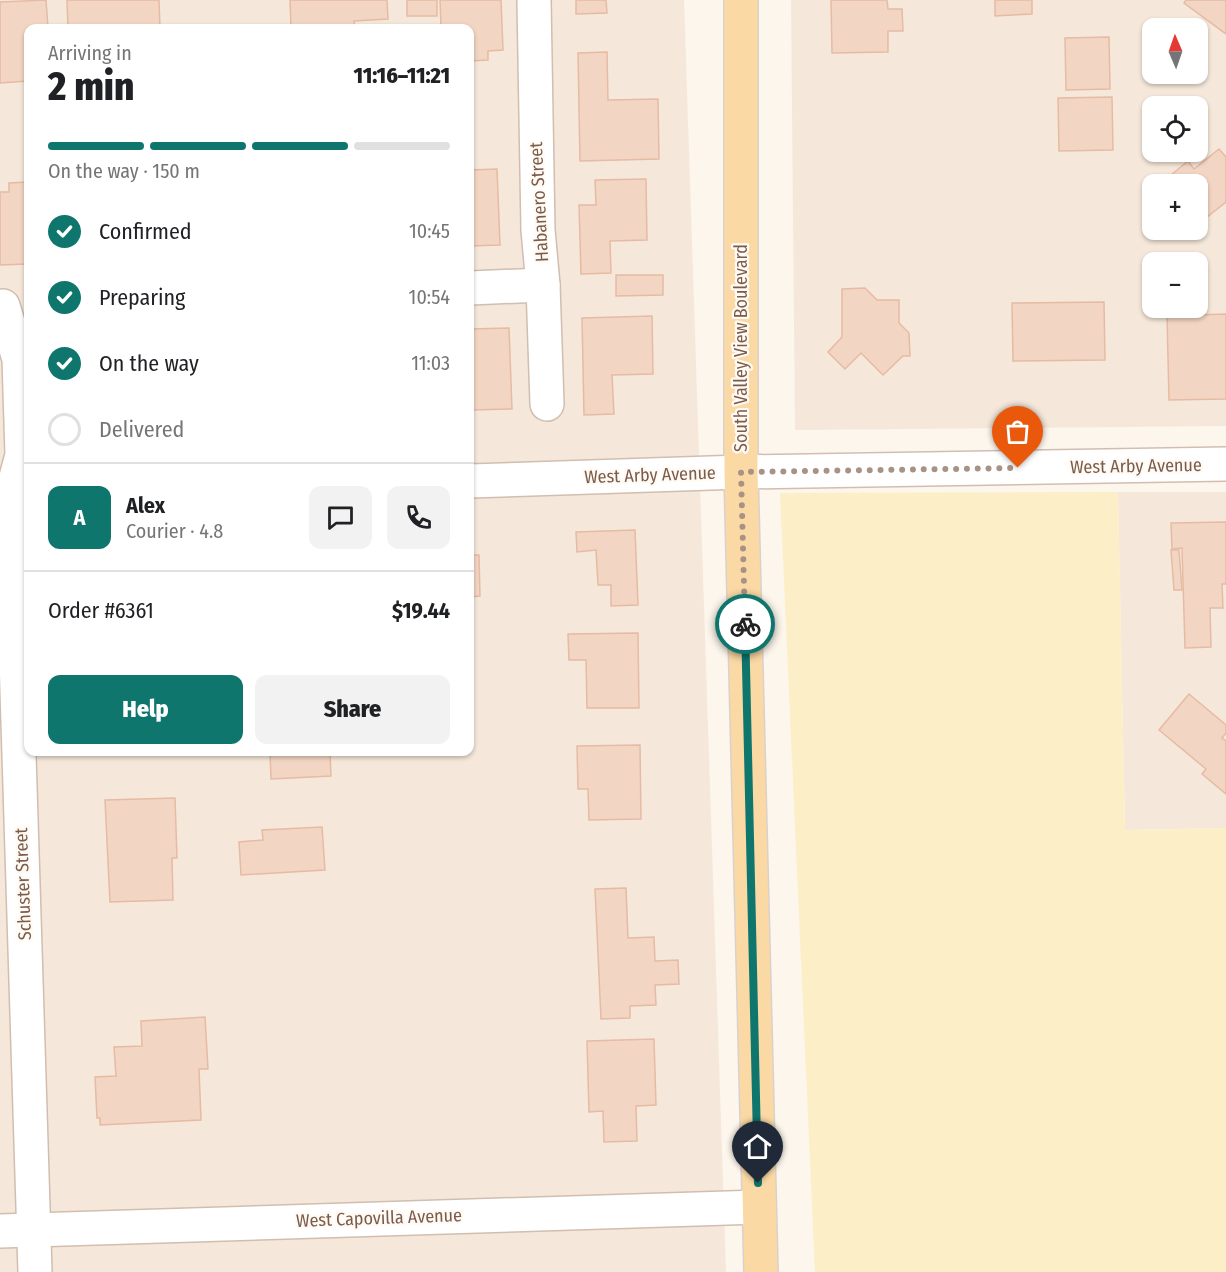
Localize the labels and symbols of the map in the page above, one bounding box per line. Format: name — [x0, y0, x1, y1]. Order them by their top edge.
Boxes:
north arrow — [1142, 18, 1208, 84]
street label: Habanero Street — [525, 141, 553, 263]
street label: South Valley View Boulevard — [730, 244, 752, 452]
pin — [992, 406, 1043, 468]
street label: West Arby Avenue — [1070, 454, 1202, 478]
street label: West Arby Avenue — [584, 462, 716, 488]
courier — [715, 594, 775, 654]
street label: Schuster Street — [10, 827, 36, 941]
pin — [732, 1121, 783, 1183]
street label: West Capovilla Avenue — [296, 1204, 462, 1232]

